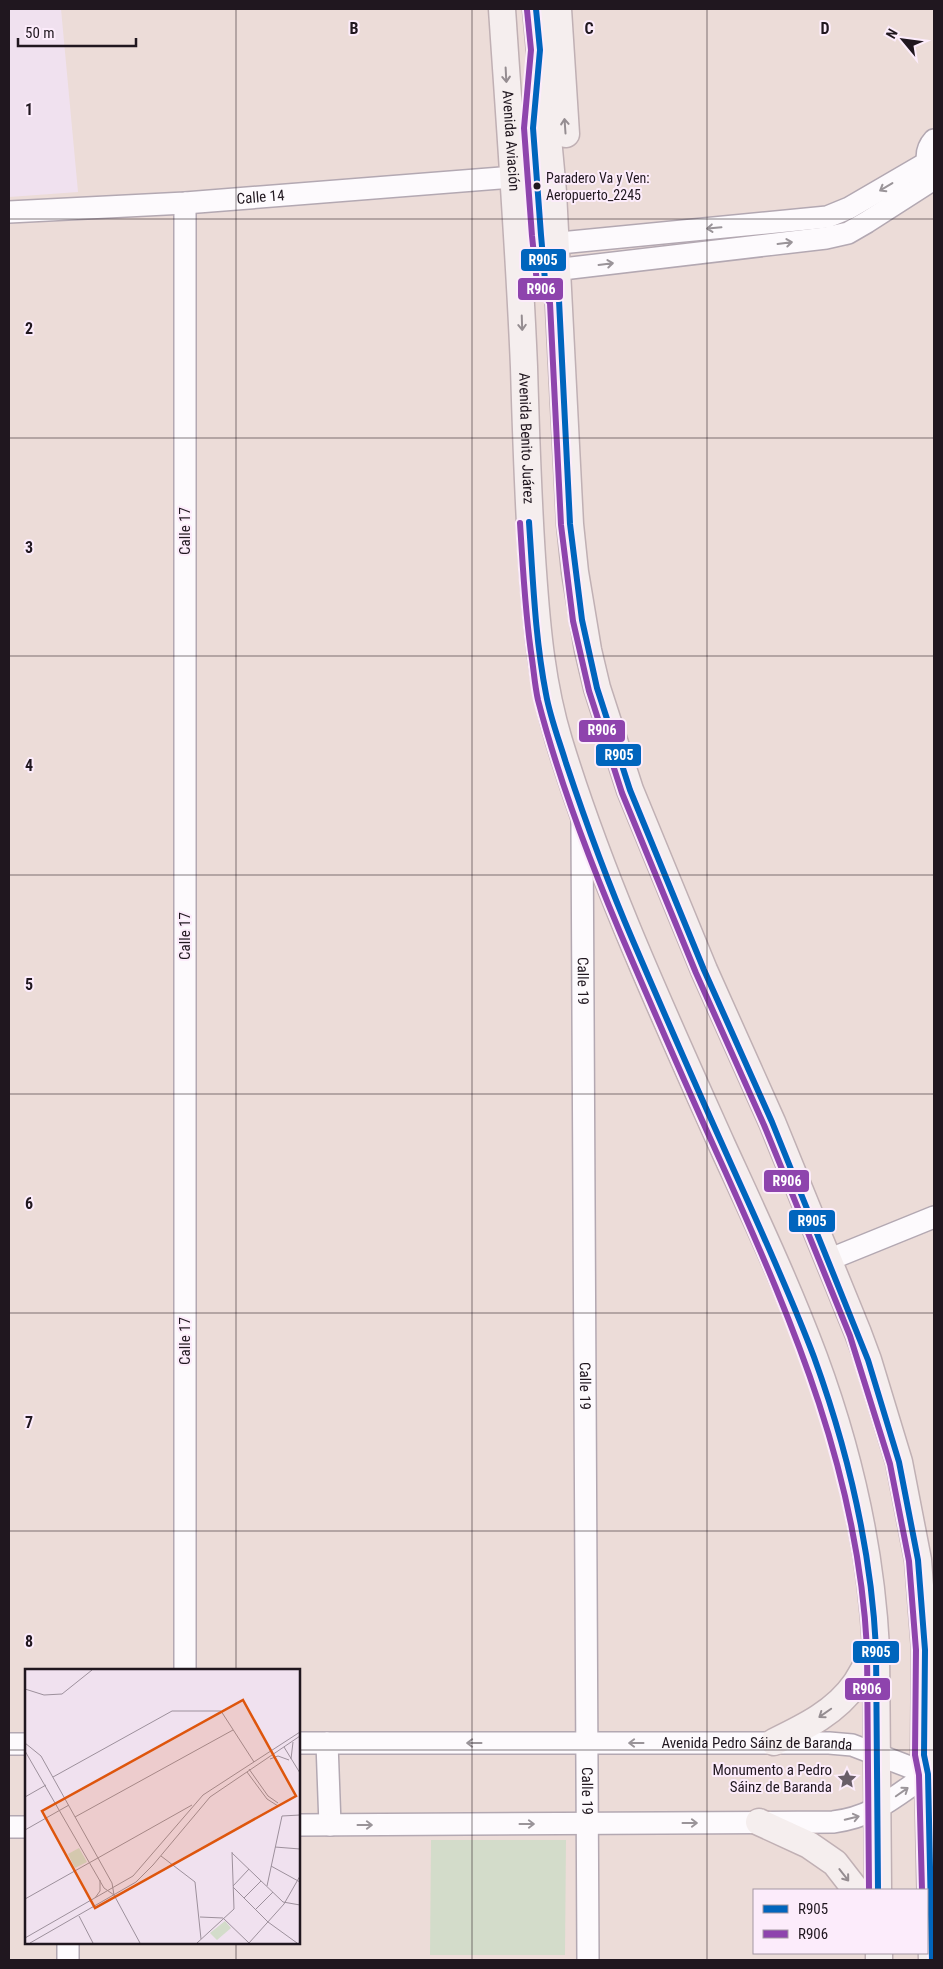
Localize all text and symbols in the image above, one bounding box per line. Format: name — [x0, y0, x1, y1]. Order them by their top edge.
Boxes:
scale bar — [18, 15, 135, 47]
north arrow — [878, 15, 928, 65]
text: B — [350, 19, 359, 38]
text: C — [584, 19, 594, 38]
text: D — [820, 19, 830, 38]
text: 50 m — [25, 24, 55, 42]
text: N — [883, 26, 901, 41]
one-way arrow — [502, 67, 511, 83]
street label: Avenida Aviación — [499, 90, 523, 192]
text: 1 — [25, 100, 33, 119]
one-way arrow — [561, 118, 570, 134]
place label: Paradero Va y Ven: Aeropuerto_2245 — [546, 170, 650, 203]
marker: Paradero Va y Ven: Aeropuerto_2245 — [532, 181, 542, 191]
one-way arrow — [879, 182, 893, 192]
street label: Calle 14 — [236, 186, 285, 208]
one-way arrow — [706, 223, 722, 233]
one-way arrow — [776, 238, 792, 248]
line badge: R905 — [520, 248, 567, 272]
text: R905 — [529, 252, 557, 268]
one-way arrow — [598, 259, 614, 269]
line badge: R906 — [517, 277, 564, 301]
text: R906 — [527, 281, 555, 297]
one-way arrow — [517, 314, 527, 331]
text: 2 — [25, 319, 33, 338]
street label: Avenida Benito Juárez — [515, 372, 538, 504]
street label: Calle 17 — [176, 507, 194, 555]
text: 3 — [25, 538, 33, 557]
line badge: R906 — [578, 719, 626, 743]
text: R906 — [588, 722, 616, 738]
line badge: R905 — [595, 743, 642, 767]
text: R905 — [605, 747, 633, 763]
text: 4 — [25, 756, 33, 775]
street label: Calle 17 — [176, 912, 194, 960]
street label: Calle 19 — [574, 957, 592, 1005]
text: 5 — [25, 975, 33, 994]
line badge: R906 — [763, 1169, 810, 1193]
text: R906 — [773, 1173, 801, 1189]
text: 6 — [25, 1194, 33, 1213]
line badge: R905 — [788, 1209, 836, 1233]
text: R905 — [798, 1213, 826, 1229]
street label: Calle 17 — [176, 1317, 194, 1365]
street label: Calle 19 — [576, 1362, 594, 1410]
text: 7 — [25, 1413, 33, 1432]
text: 8 — [25, 1632, 33, 1651]
line badge: R905 — [852, 1640, 900, 1664]
text: R905 — [862, 1644, 890, 1660]
inset map — [25, 1669, 300, 1944]
line badge: R906 — [844, 1677, 891, 1701]
text: R906 — [853, 1681, 881, 1697]
one-way arrow — [818, 1708, 832, 1718]
street label: Avenida Pedro Sáinz de Baranda — [661, 1734, 853, 1754]
one-way arrow — [466, 1738, 482, 1748]
one-way arrow — [629, 1738, 645, 1748]
place label: Monumento a Pedro Sáinz de Baranda — [712, 1761, 832, 1796]
street label: Calle 19 — [578, 1767, 596, 1815]
place icon: Monumento a Pedro Sáinz de Baranda — [836, 1768, 858, 1790]
one-way arrow — [895, 1787, 909, 1797]
one-way arrow — [844, 1813, 860, 1823]
one-way arrow — [682, 1818, 698, 1828]
one-way arrow — [519, 1819, 535, 1829]
one-way arrow — [356, 1820, 373, 1830]
one-way arrow — [838, 1868, 849, 1881]
legend — [753, 1889, 928, 1954]
text: R905 — [798, 1900, 828, 1918]
text: R906 — [798, 1925, 828, 1943]

